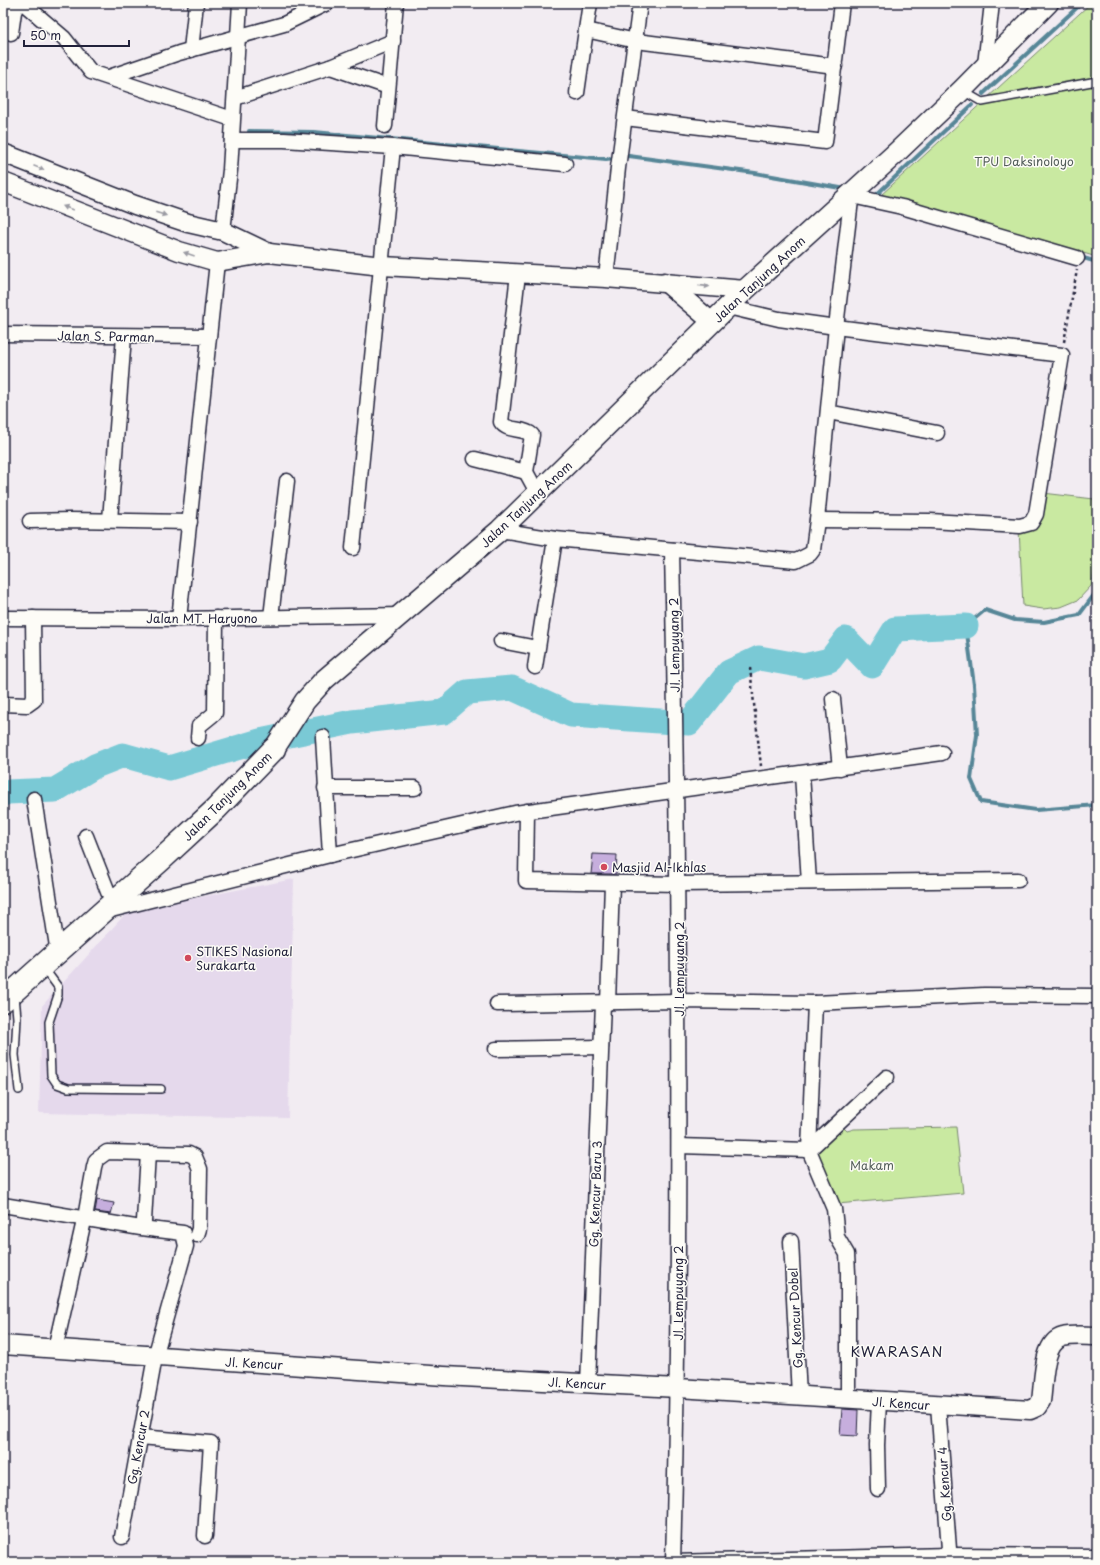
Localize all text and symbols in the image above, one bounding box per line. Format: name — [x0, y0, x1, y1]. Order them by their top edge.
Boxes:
scale bar — [24, 22, 129, 48]
text: 50 m — [30, 26, 61, 44]
park label: TPU Daksinoloyo — [974, 152, 1074, 170]
one-way arrow — [34, 165, 46, 171]
one-way arrow — [62, 204, 74, 210]
one-way arrow — [155, 211, 167, 217]
street label: Jalan Tanjung Anom — [709, 232, 809, 326]
one-way arrow — [183, 251, 195, 257]
one-way arrow — [698, 282, 710, 289]
street label: Jalan S. Parman — [57, 326, 155, 346]
street label: Jalan Tanjung Anom — [476, 457, 576, 551]
street label: Jl. Lempuyang 2 — [664, 597, 684, 693]
street label: Jalan MT. Haryono — [146, 609, 258, 627]
street label: Jalan Tanjung Anom — [178, 747, 276, 845]
place label: Masjid Al-Ikhlas — [612, 858, 707, 876]
marker: Masjid Al-Ikhlas — [599, 862, 609, 872]
street label: Jl. Lempuyang 2 — [670, 921, 688, 1017]
place label: STIKES Nasional Surakarta — [196, 942, 292, 974]
marker: STIKES Nasional Surakarta — [183, 953, 193, 963]
street label: Gg. Kencur Baru 3 — [584, 1140, 606, 1248]
park label: Makam — [850, 1156, 894, 1174]
street label: Jl. Lempuyang 2 — [669, 1245, 687, 1341]
street label: Gg. Kencur Dobel — [783, 1267, 807, 1369]
district label: KWARASAN — [850, 1341, 944, 1362]
street label: Jl. Kencur — [225, 1352, 284, 1374]
street label: Jl. Kencur — [548, 1372, 607, 1394]
street label: Jl. Kencur — [871, 1392, 931, 1414]
street label: Gg. Kencur 2 — [123, 1408, 153, 1486]
street label: Gg. Kencur 4 — [932, 1446, 956, 1522]

